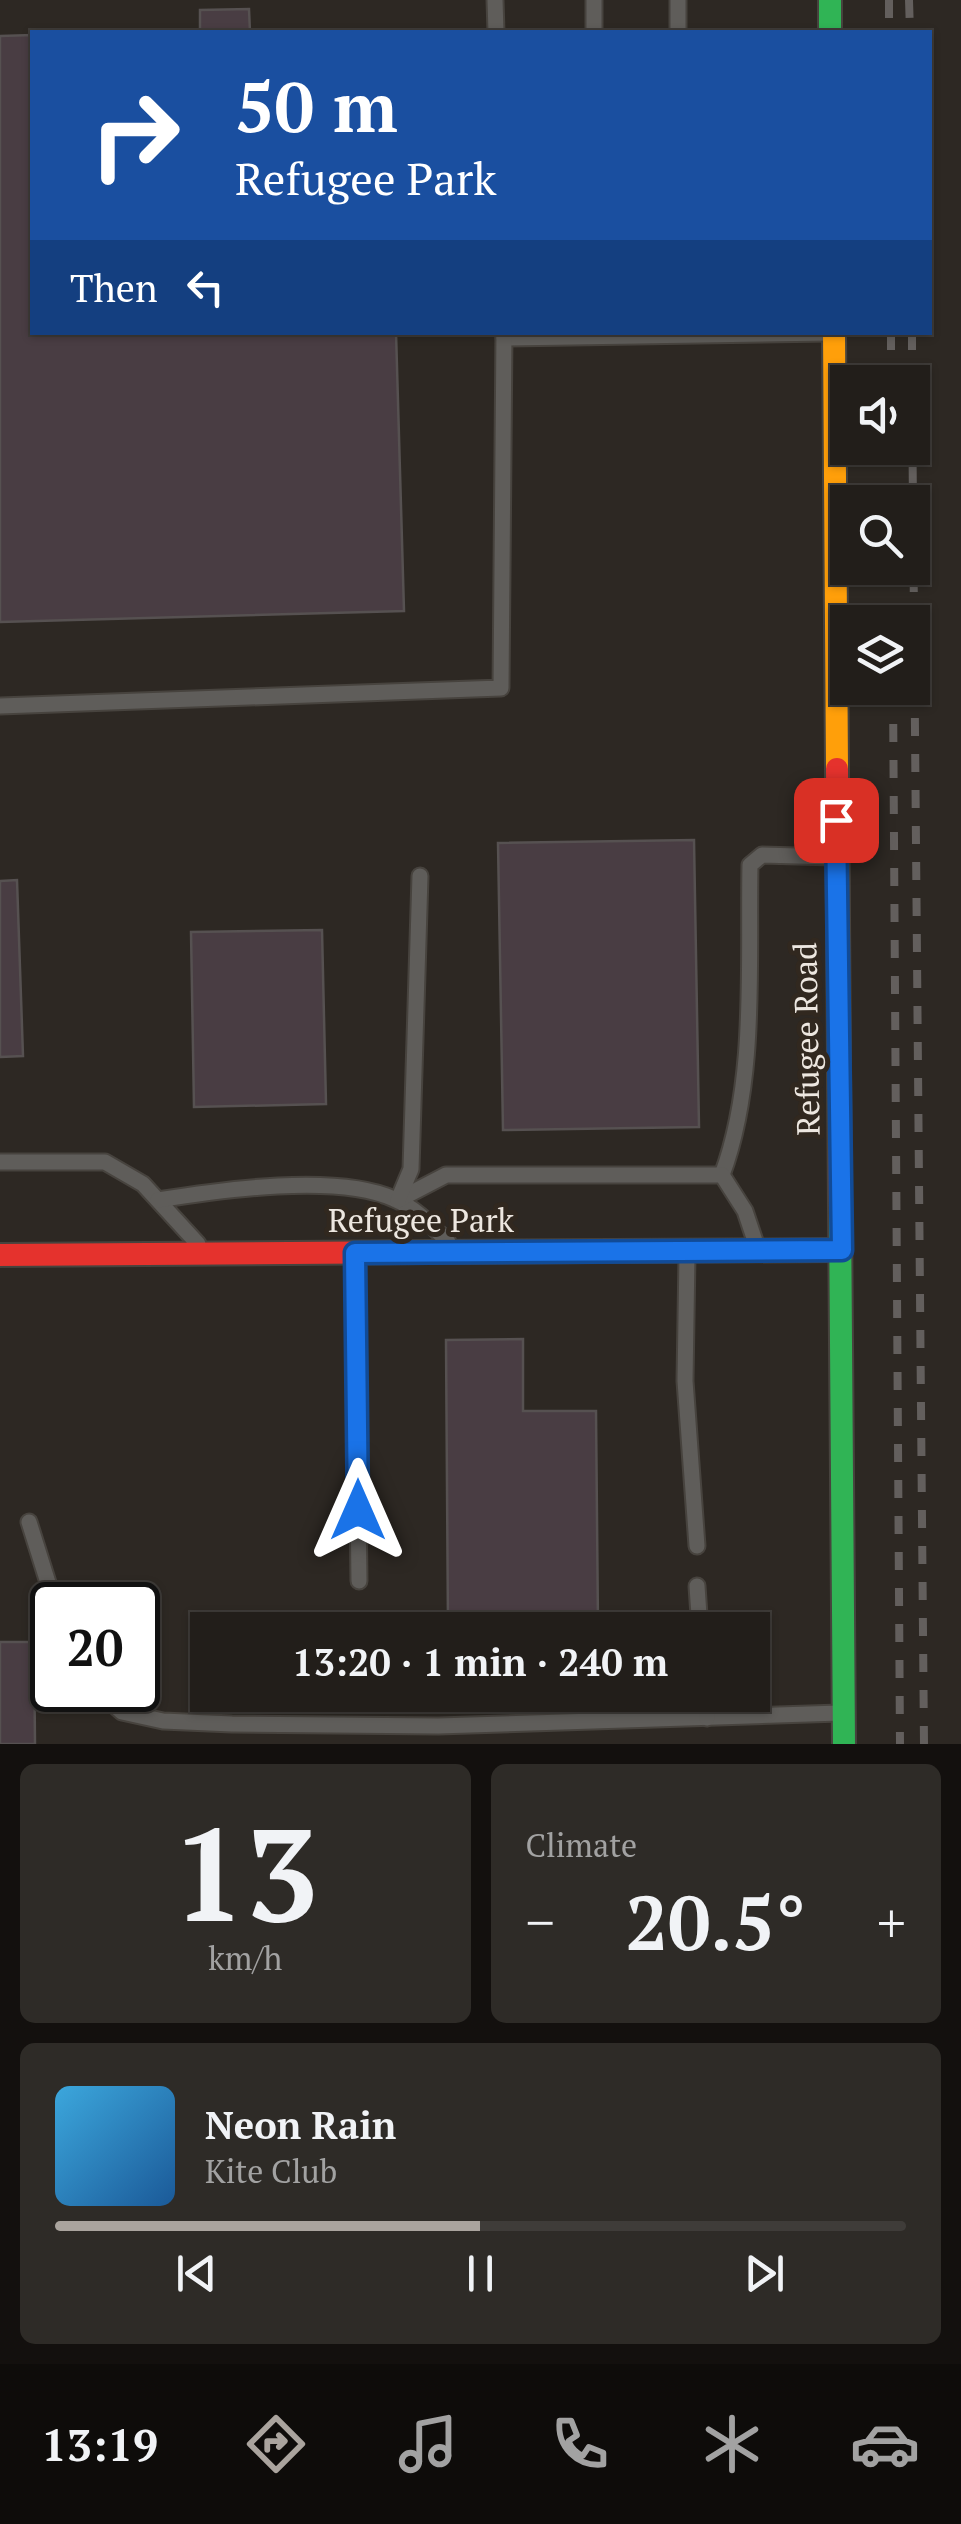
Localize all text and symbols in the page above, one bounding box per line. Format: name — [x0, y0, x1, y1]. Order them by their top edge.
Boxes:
text: 50 m — [235, 59, 398, 152]
icon: right — [70, 70, 200, 200]
text: Refugee Park — [235, 148, 497, 208]
icon: left — [178, 260, 233, 315]
text: Then — [70, 263, 158, 313]
map controls — [830, 365, 930, 705]
button: sound — [830, 365, 930, 465]
button: search — [830, 485, 930, 585]
button: layers — [830, 605, 930, 705]
pin — [794, 778, 879, 863]
icon: arrive — [809, 793, 864, 848]
street label: Refugee Road — [783, 942, 829, 1136]
street label: Refugee Park — [328, 1199, 514, 1241]
position arrow — [306, 1458, 410, 1562]
speed limit sign: 20 — [30, 1582, 160, 1712]
text: 13:20 · 1 min · 240 m — [292, 1637, 668, 1687]
text: 13 — [172, 1786, 319, 1958]
text: Climate — [526, 1824, 637, 1866]
text: 20.5° — [626, 1872, 806, 1971]
text: − — [526, 1885, 555, 1958]
text: + — [877, 1885, 906, 1958]
text: km/h — [208, 1937, 282, 1979]
text: Neon Rain — [205, 2100, 396, 2150]
text: Kite Club — [205, 2150, 337, 2192]
icon: previous — [169, 2246, 224, 2301]
icon: pause — [453, 2246, 508, 2301]
icon: next — [737, 2246, 792, 2301]
icon: directions — [241, 2409, 311, 2479]
icon: music — [393, 2409, 463, 2479]
icon: phone — [545, 2409, 615, 2479]
icon: climate — [697, 2409, 767, 2479]
icon: car — [850, 2409, 920, 2479]
text: 13:19 — [41, 2414, 158, 2474]

